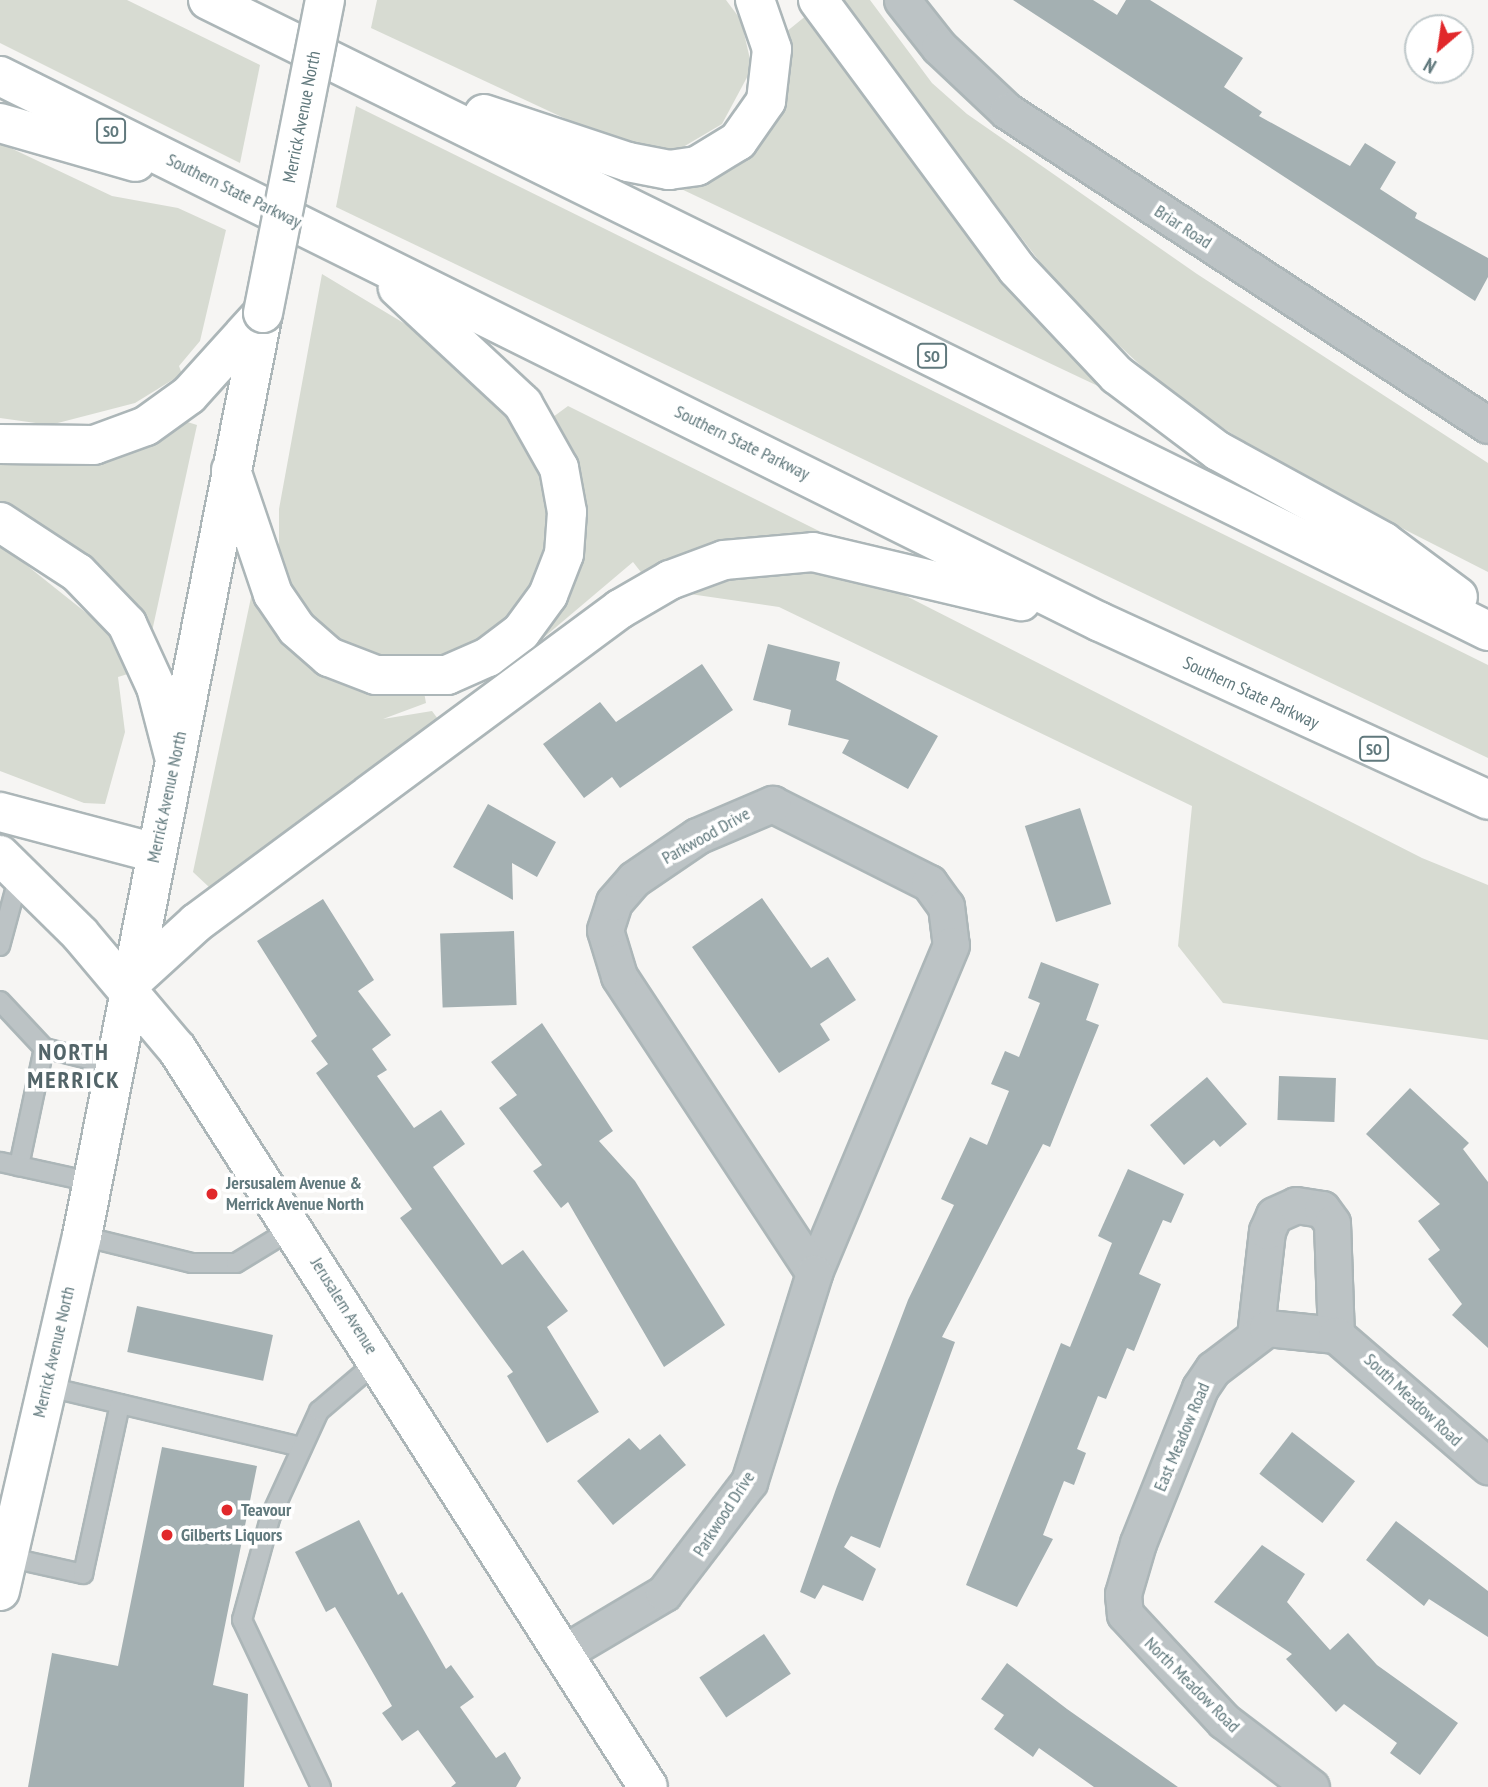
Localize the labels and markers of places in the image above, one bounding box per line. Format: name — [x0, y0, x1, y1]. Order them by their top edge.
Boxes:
place label: Jersusalem Avenue & Merrick Avenue North — [226, 1173, 365, 1216]
marker: Jersusalem Avenue & Merrick Avenue North — [204, 1186, 220, 1202]
place label: Teavour — [241, 1499, 291, 1521]
marker: Teavour — [219, 1502, 235, 1518]
place label: Gilberts Liquors — [181, 1524, 282, 1546]
marker: Gilberts Liquors — [159, 1527, 175, 1543]

